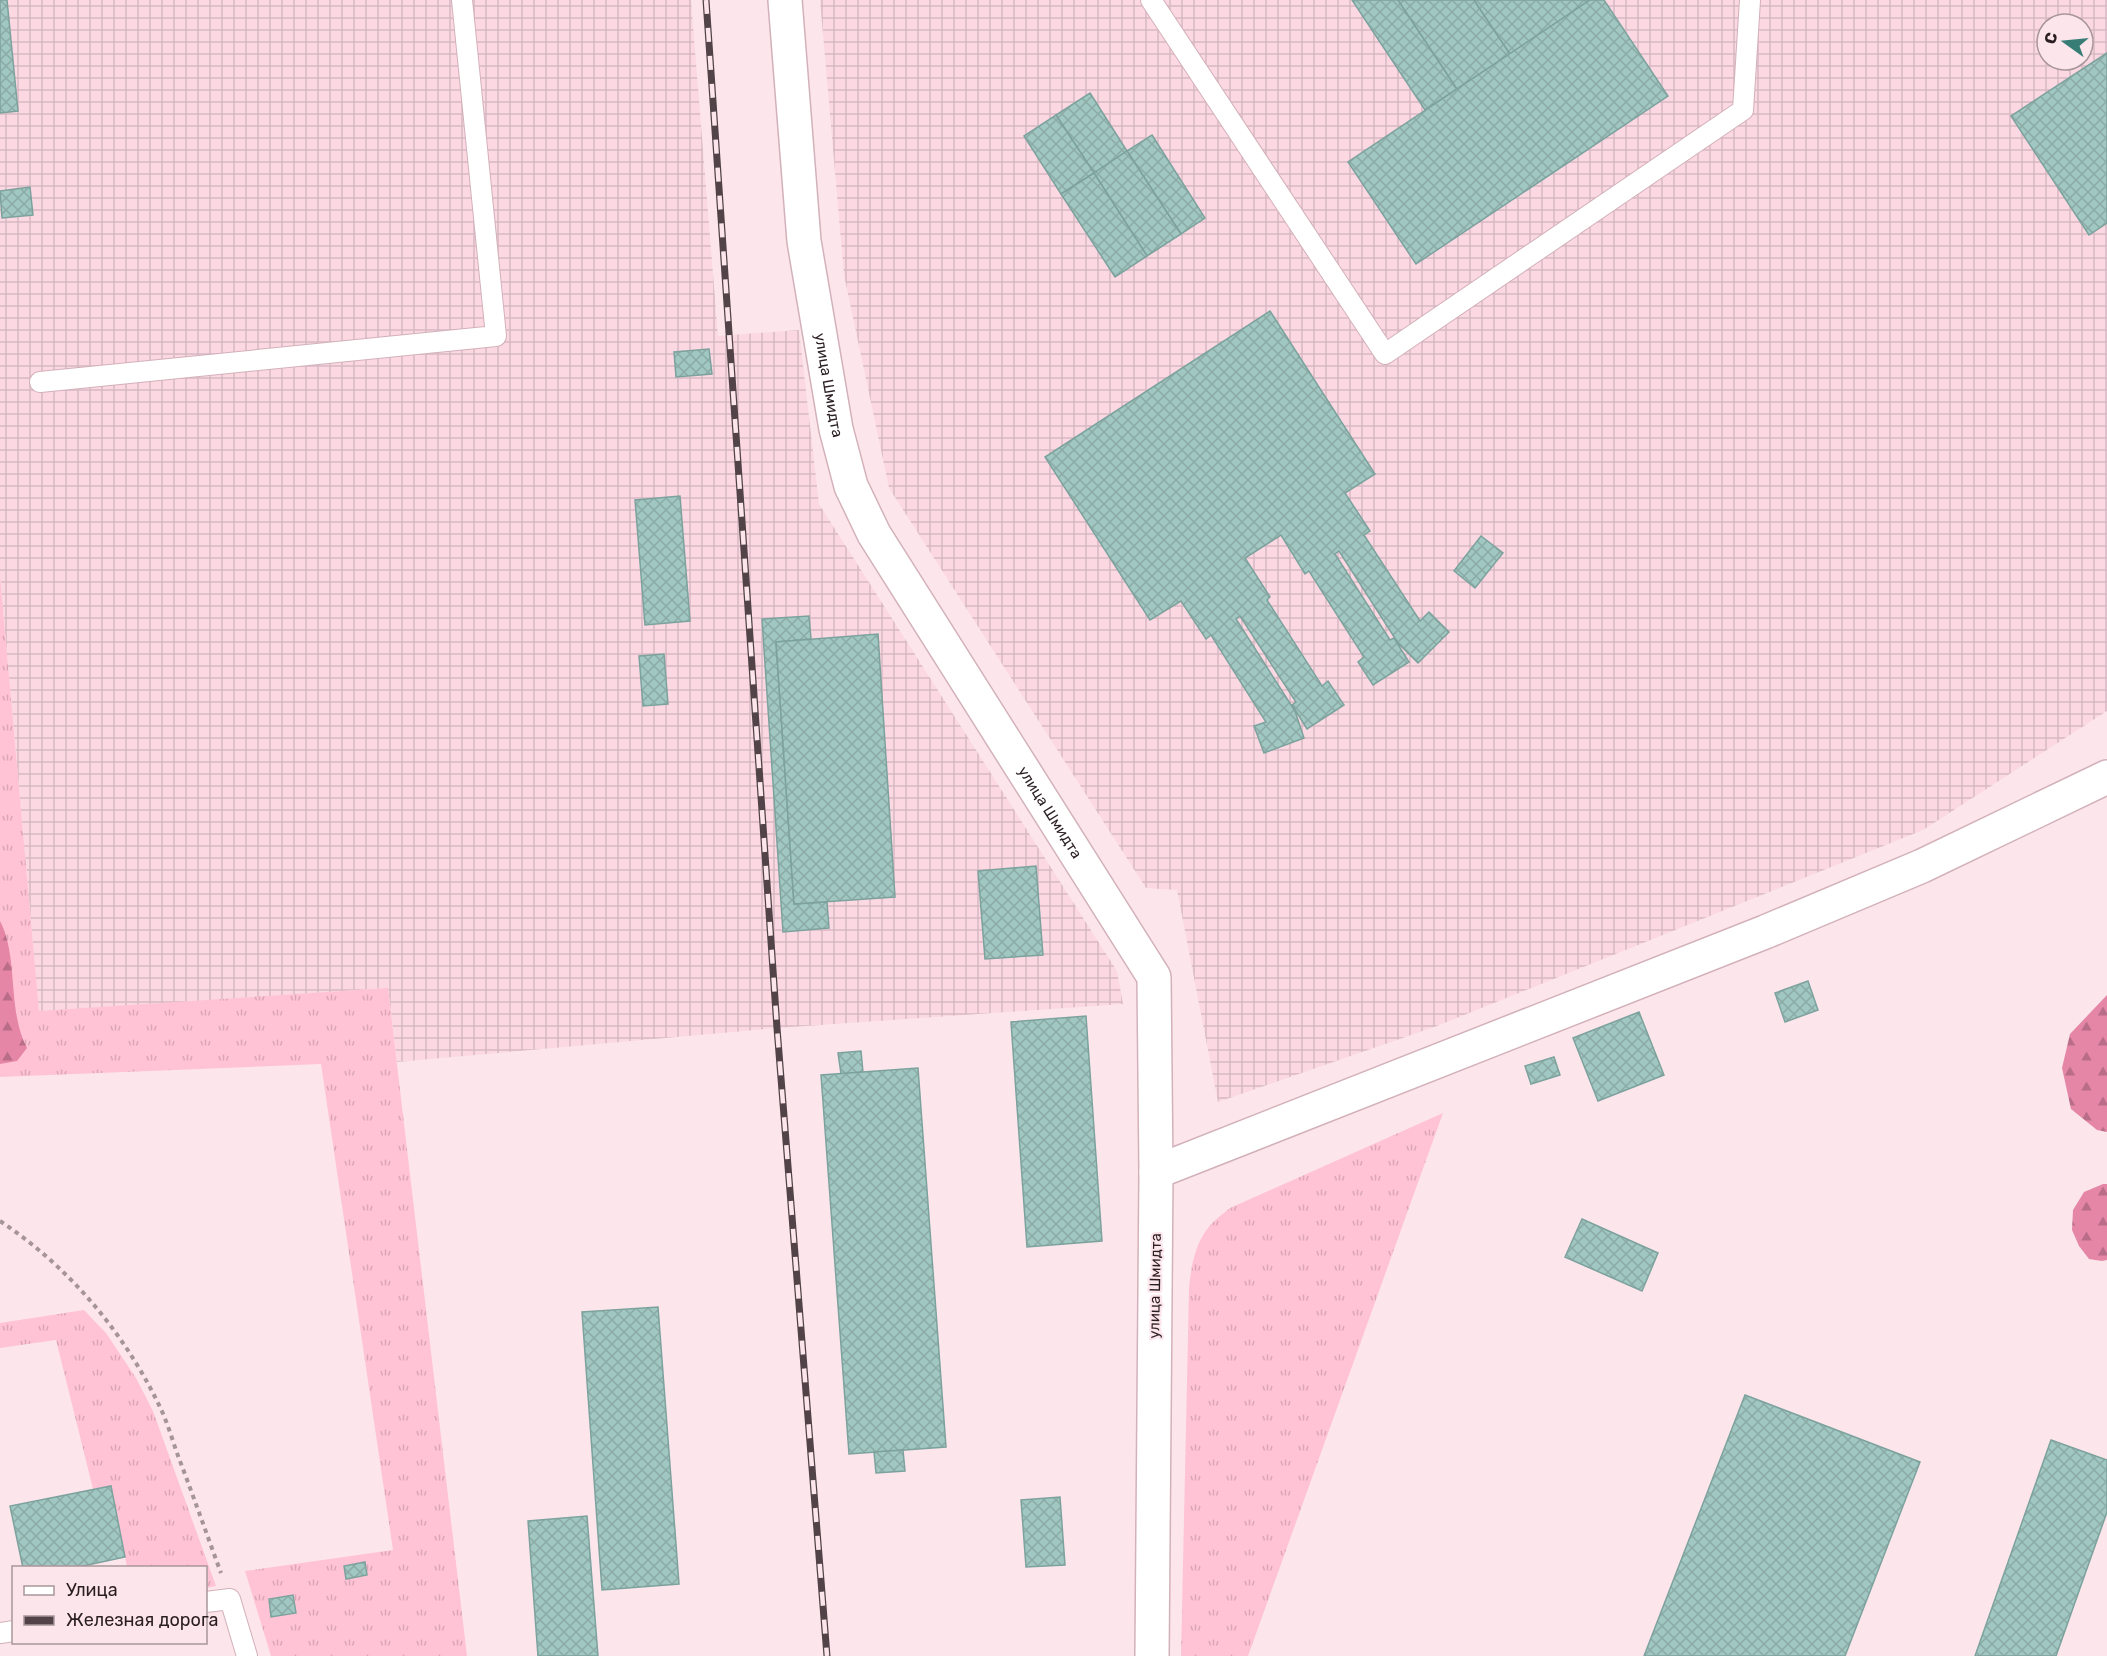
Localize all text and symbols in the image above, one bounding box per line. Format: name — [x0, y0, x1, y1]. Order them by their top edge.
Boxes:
north arrow — [2035, 12, 2095, 72]
text: С — [2040, 30, 2062, 46]
street label: улица Шмидта — [811, 332, 847, 439]
street label: улица Шмидта — [1014, 763, 1086, 862]
street label: улица Шмидта — [1145, 1233, 1165, 1339]
legend — [12, 1566, 207, 1644]
text: Улица — [66, 1579, 118, 1601]
text: Железная дорога — [66, 1609, 219, 1631]

